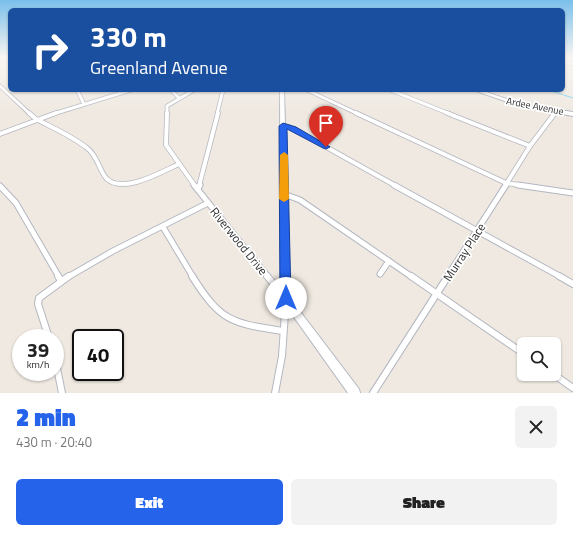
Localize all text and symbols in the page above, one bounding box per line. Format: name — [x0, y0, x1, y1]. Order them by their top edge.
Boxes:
text: 330 m — [90, 15, 167, 58]
icon: right — [24, 24, 76, 76]
text: Greenland Avenue — [90, 54, 228, 81]
street label: Ardee Avenue — [505, 93, 565, 119]
pin — [309, 106, 343, 147]
icon: arrive — [315, 112, 337, 134]
street label: Riverwood Drive — [206, 203, 272, 279]
street label: Murray Place — [438, 219, 490, 285]
position arrow — [265, 277, 307, 319]
speed limit sign: 40 — [72, 329, 124, 381]
text: 39 — [27, 334, 49, 365]
map controls — [517, 337, 561, 381]
button: search — [517, 337, 561, 381]
text: km/h — [27, 357, 49, 372]
text: 2 min — [16, 399, 76, 435]
button: close — [515, 406, 557, 448]
text: 430 m · 20:40 — [16, 432, 92, 452]
button: Exit — [16, 479, 283, 525]
button: Share — [291, 479, 557, 525]

